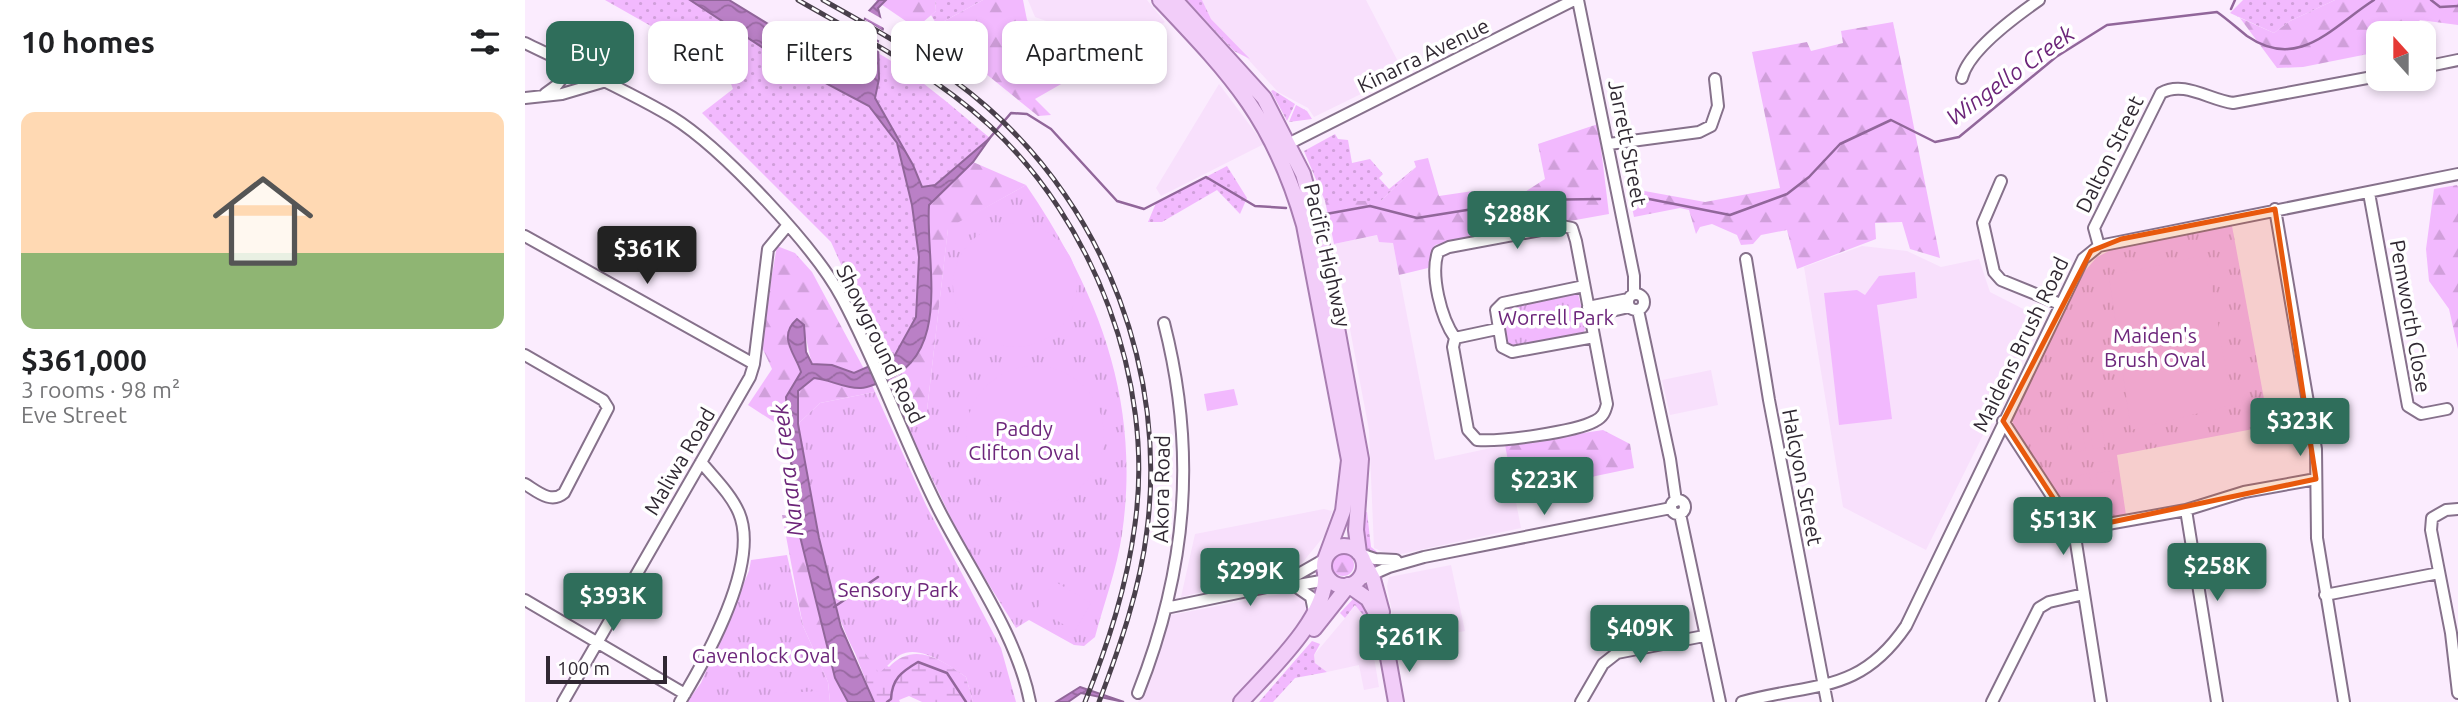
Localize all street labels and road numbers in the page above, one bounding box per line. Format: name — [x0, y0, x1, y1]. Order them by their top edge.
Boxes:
street label: Kinarra Avenue — [1353, 13, 1493, 97]
street label: Jarrett Street — [1604, 78, 1652, 208]
street label: Dalton Street — [2070, 92, 2148, 216]
street label: Pacific Highway — [1300, 181, 1356, 329]
street label: Pemworth Close — [2386, 238, 2436, 394]
street label: Maidens Brush Road — [1967, 253, 2073, 435]
street label: Showground Road — [832, 261, 930, 427]
street label: Maliwa Road — [639, 403, 719, 519]
street label: Halcyon Street — [1778, 407, 1828, 547]
street label: Akora Road — [1148, 435, 1174, 543]

